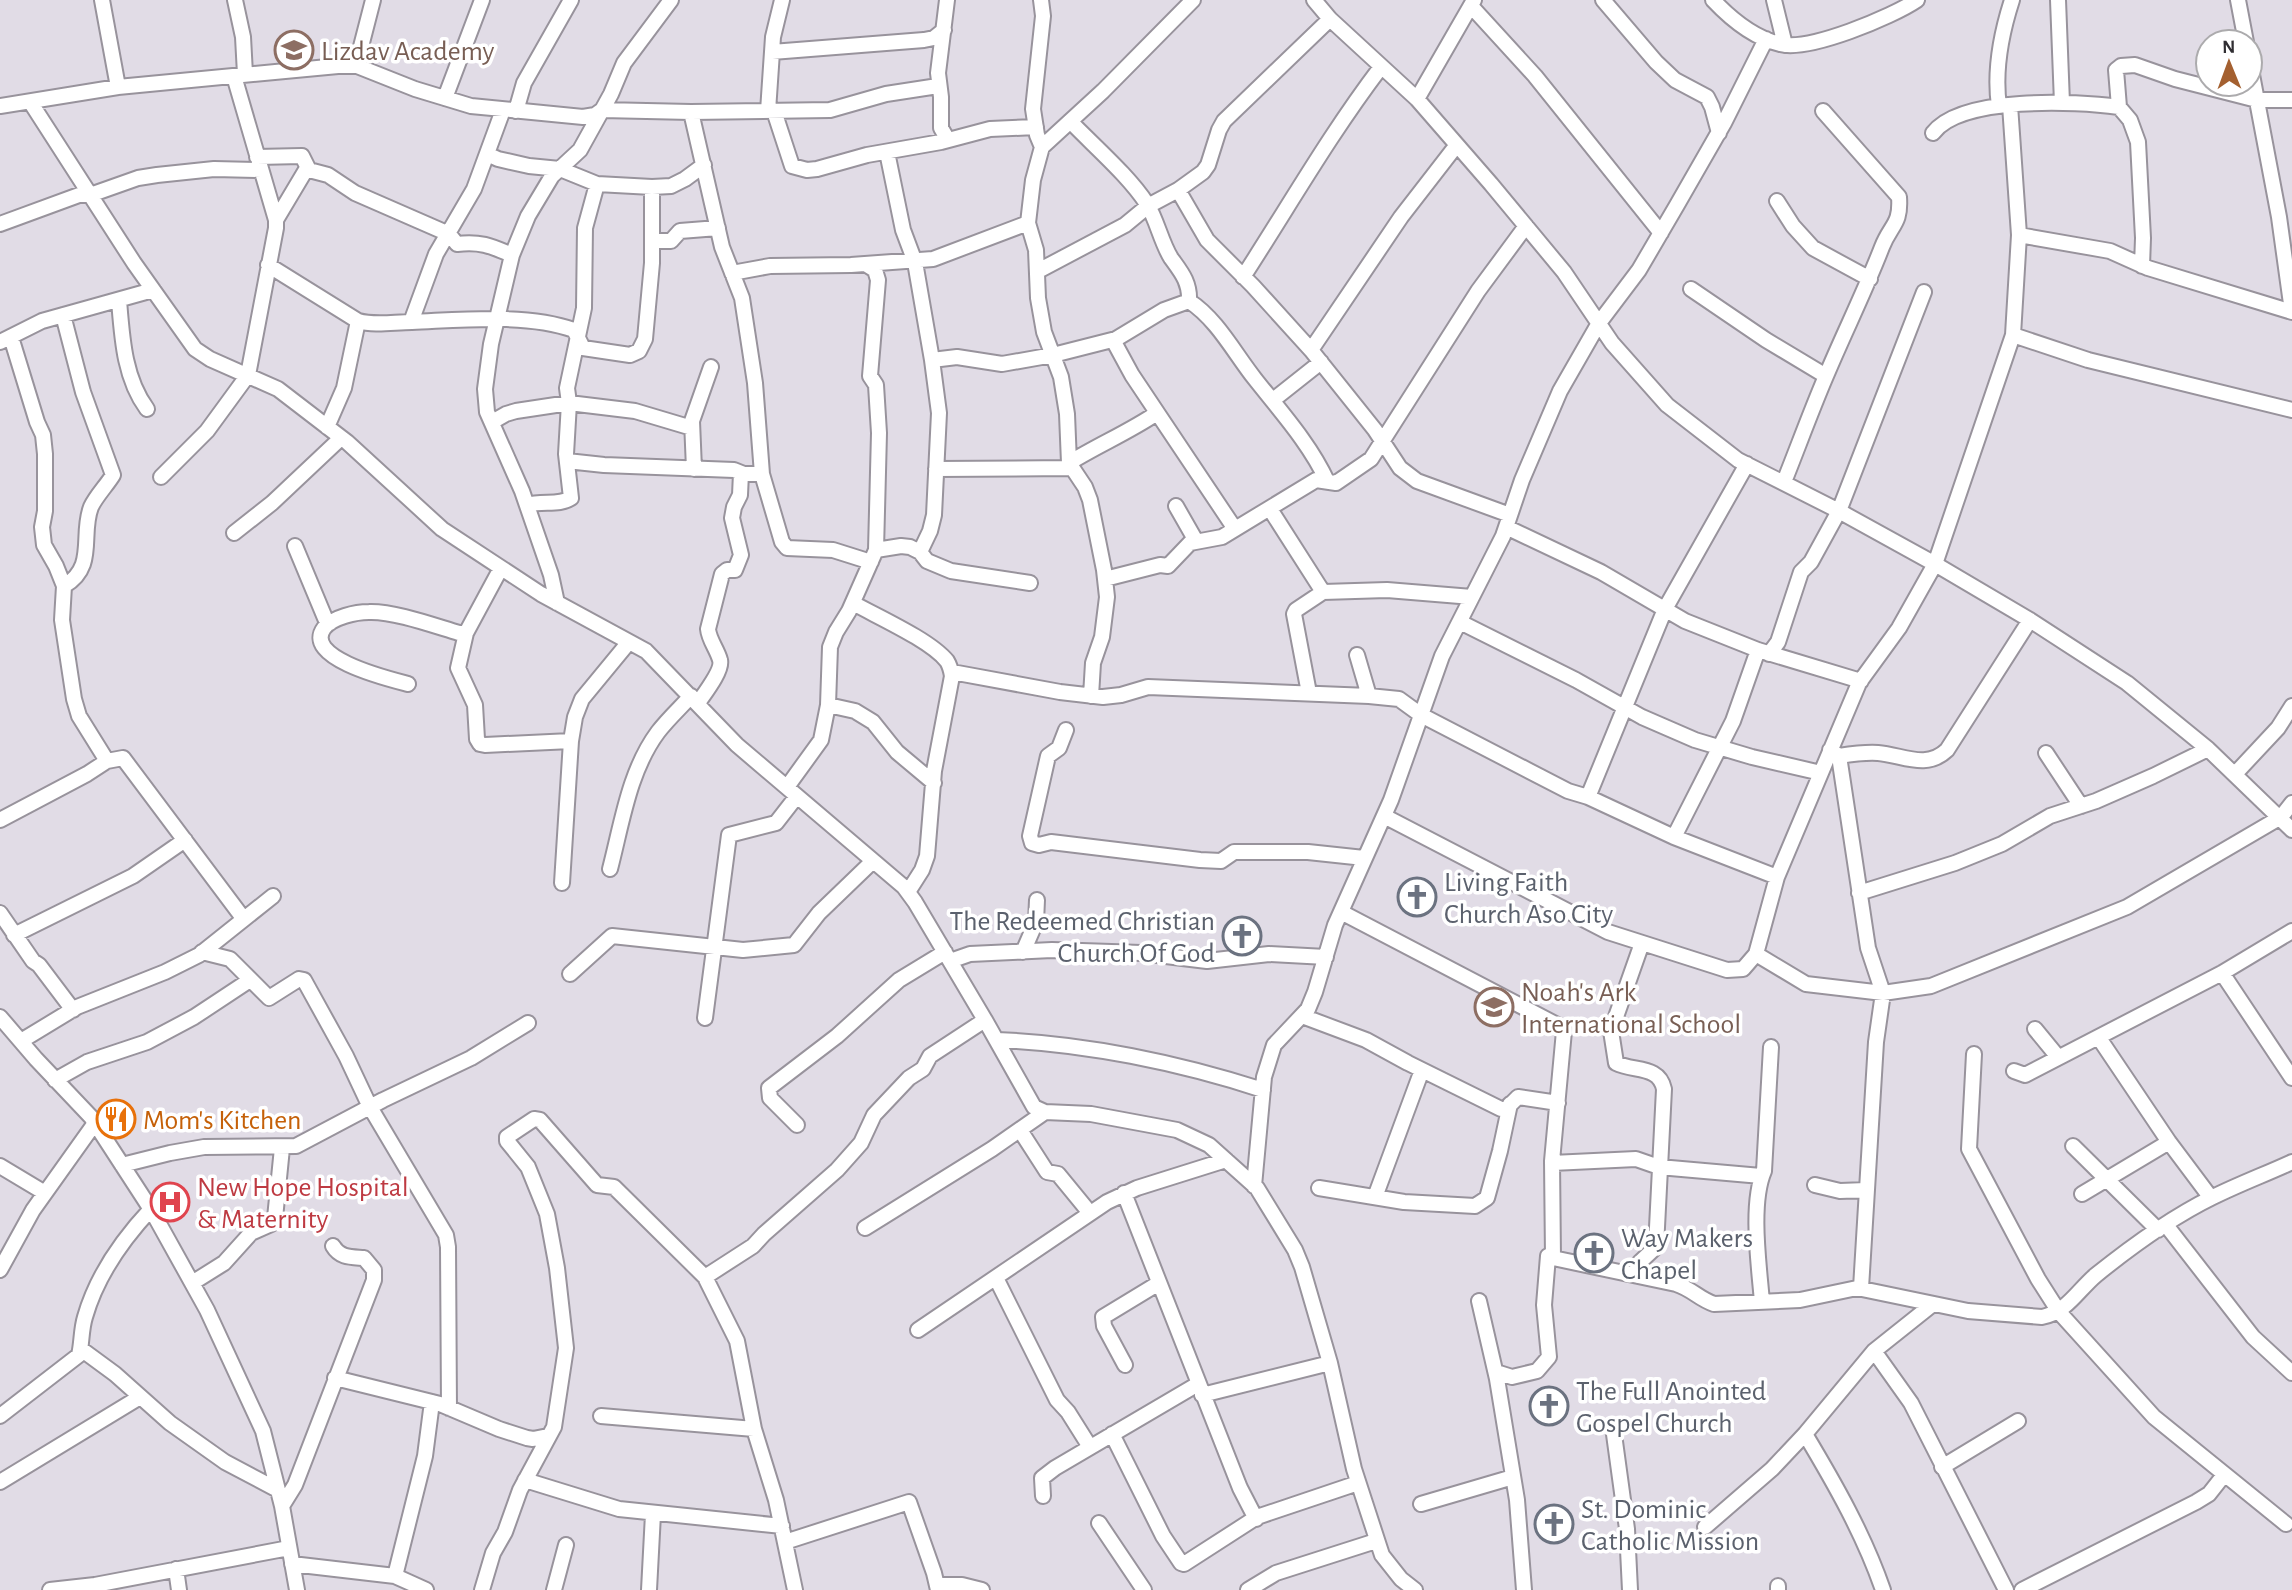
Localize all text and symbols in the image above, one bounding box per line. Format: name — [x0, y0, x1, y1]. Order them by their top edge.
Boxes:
north arrow — [2194, 28, 2264, 98]
school or university icon: Lizdav Academy — [273, 29, 315, 71]
place label: Lizdav Academy — [321, 38, 494, 66]
text: N — [2222, 38, 2236, 57]
place label: Living Faith Church Aso City — [1444, 869, 1613, 929]
church icon: Living Faith Church Aso City — [1396, 876, 1438, 918]
place label: The Redeemed Christian Church Of God — [949, 908, 1215, 968]
church icon: The Redeemed Christian Church Of God — [1221, 915, 1263, 957]
place label: Noah's Ark International School — [1521, 979, 1741, 1039]
school or university icon: Noah's Ark International School — [1473, 986, 1515, 1028]
restaurant icon: Mom's Kitchen — [95, 1098, 137, 1140]
place label: Mom's Kitchen — [143, 1107, 302, 1135]
place label: New Hope Hospital & Maternity — [197, 1174, 409, 1234]
hospital icon: New Hope Hospital & Maternity — [149, 1181, 191, 1223]
place label: Way Makers Chapel — [1621, 1225, 1753, 1285]
church icon: Way Makers Chapel — [1573, 1232, 1615, 1274]
place label: The Full Anointed Gospel Church — [1576, 1378, 1766, 1438]
church icon: The Full Anointed Gospel Church — [1528, 1385, 1570, 1427]
place label: St. Dominic Catholic Mission — [1581, 1496, 1759, 1556]
church icon: St. Dominic Catholic Mission — [1533, 1503, 1575, 1545]

